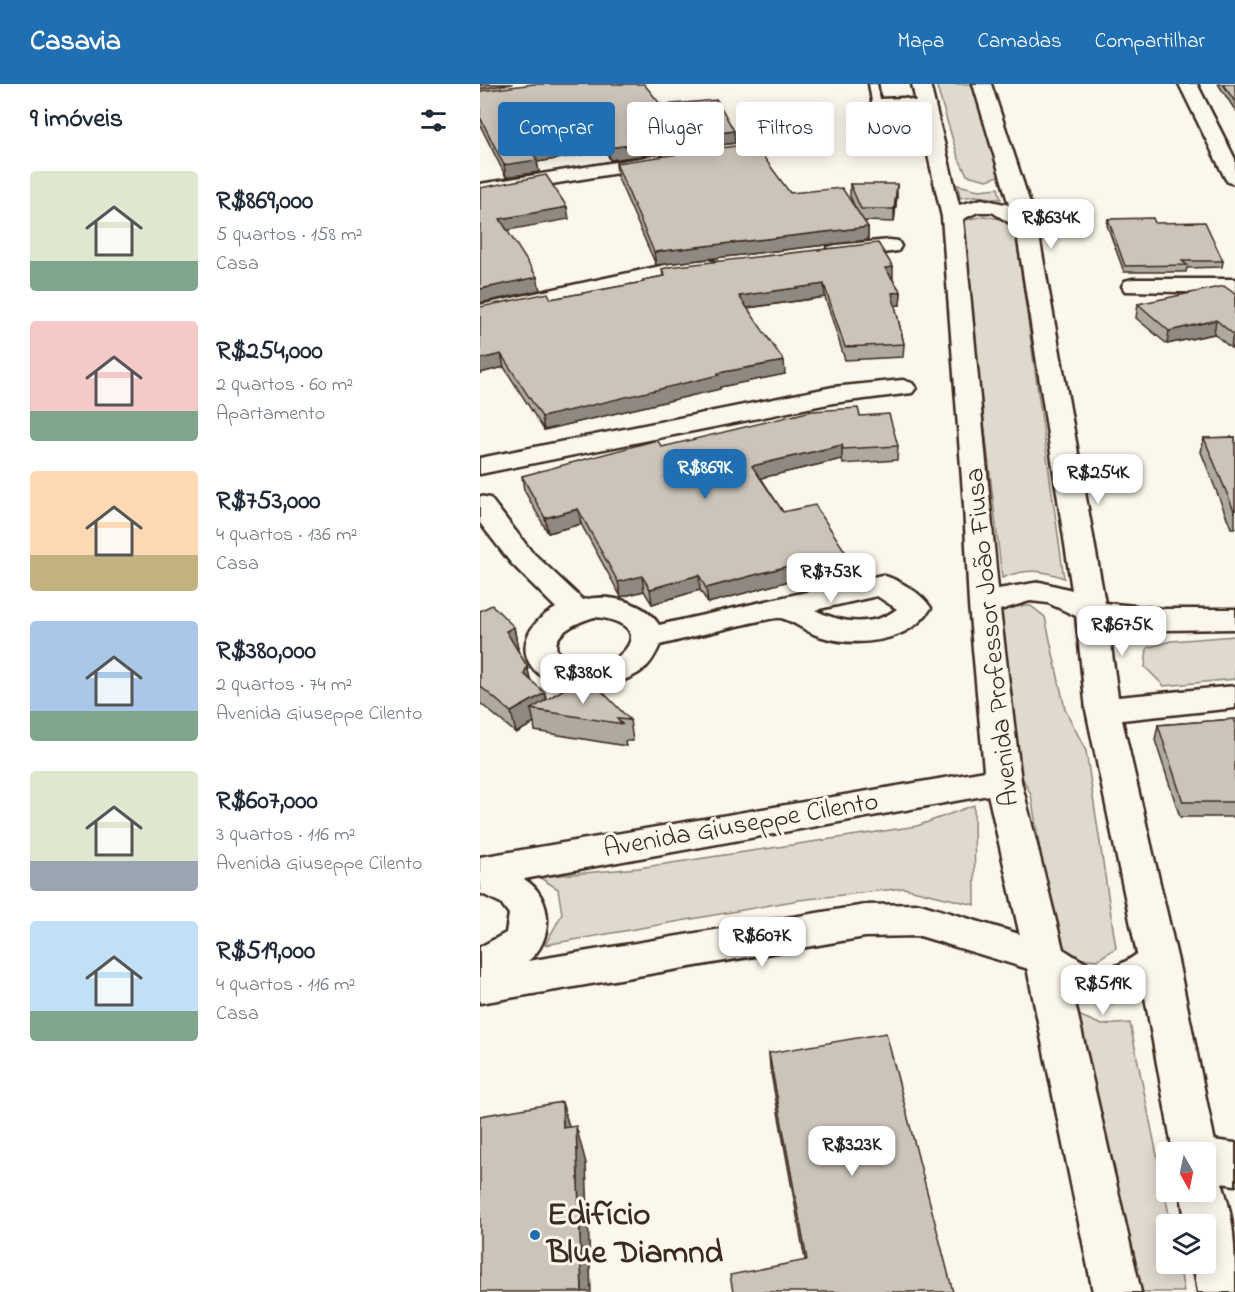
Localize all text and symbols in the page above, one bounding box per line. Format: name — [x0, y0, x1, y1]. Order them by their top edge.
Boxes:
text: Casavia — [30, 22, 121, 63]
text: Mapa — [898, 27, 944, 57]
text: Camadas — [977, 27, 1062, 57]
text: Compartilhar — [1095, 27, 1205, 57]
text: 9 imóveis — [30, 101, 123, 139]
chip: Comprar — [498, 102, 615, 156]
chip: Alugar — [627, 102, 724, 156]
chip: Filtros — [736, 102, 834, 156]
chip: Novo — [846, 102, 932, 156]
icon: filters — [417, 104, 450, 137]
text: R$869,000 — [216, 183, 313, 221]
icon: home — [78, 195, 150, 267]
pin: R$634K — [1002, 199, 1100, 250]
text: R$634K — [1022, 204, 1080, 233]
text: 5 quartos · 158 m² — [216, 221, 362, 250]
text: Casa — [216, 250, 259, 279]
text: R$254,000 — [216, 333, 323, 371]
icon: home — [78, 345, 150, 417]
text: 2 quartos · 60 m² — [216, 371, 353, 400]
text: Apartamento — [216, 400, 325, 429]
pin: R$869K — [656, 449, 754, 500]
text: R$869K — [677, 454, 733, 483]
pin: R$254K — [1049, 454, 1147, 505]
text: R$254K — [1067, 459, 1129, 488]
street label: Avenida Professor João Fiusa — [956, 466, 1030, 808]
text: R$753,000 — [216, 483, 321, 521]
icon: home — [78, 495, 150, 567]
text: 4 quartos · 136 m² — [216, 521, 357, 550]
text: Casa — [216, 550, 259, 579]
pin: R$753K — [782, 553, 880, 604]
text: R$753K — [801, 558, 861, 587]
pin: R$675K — [1073, 606, 1171, 657]
text: R$675K — [1091, 611, 1153, 640]
text: R$380,000 — [216, 633, 316, 671]
icon: home — [78, 645, 150, 717]
pin: R$380K — [534, 654, 632, 705]
text: R$380K — [554, 659, 612, 688]
text: 2 quartos · 74 m² — [216, 671, 352, 700]
text: Avenida Giuseppe Cilento — [216, 700, 422, 729]
text: R$607,000 — [216, 783, 318, 821]
street label: Avenida Giuseppe Cilento — [600, 783, 882, 869]
icon: home — [78, 795, 150, 867]
text: 3 quartos · 116 m² — [216, 821, 356, 850]
text: Avenida Giuseppe Cilento — [216, 850, 422, 879]
pin: R$607K — [713, 917, 811, 968]
text: R$607K — [733, 922, 791, 951]
text: R$519,000 — [216, 933, 315, 971]
icon: home — [78, 945, 150, 1017]
pin: R$519K — [1054, 965, 1152, 1016]
text: R$519K — [1075, 970, 1131, 999]
text: 4 quartos · 116 m² — [216, 971, 355, 1000]
text: Casa — [216, 1000, 259, 1029]
pin: R$323K — [803, 1126, 901, 1177]
text: R$323K — [822, 1131, 882, 1160]
north arrow — [1156, 1142, 1216, 1202]
map controls — [1156, 1142, 1216, 1274]
place label: Edifício Blue Diamnd — [545, 1192, 723, 1278]
button: layers — [1156, 1214, 1216, 1274]
marker: Edifício Blue Diamnd — [528, 1228, 542, 1242]

